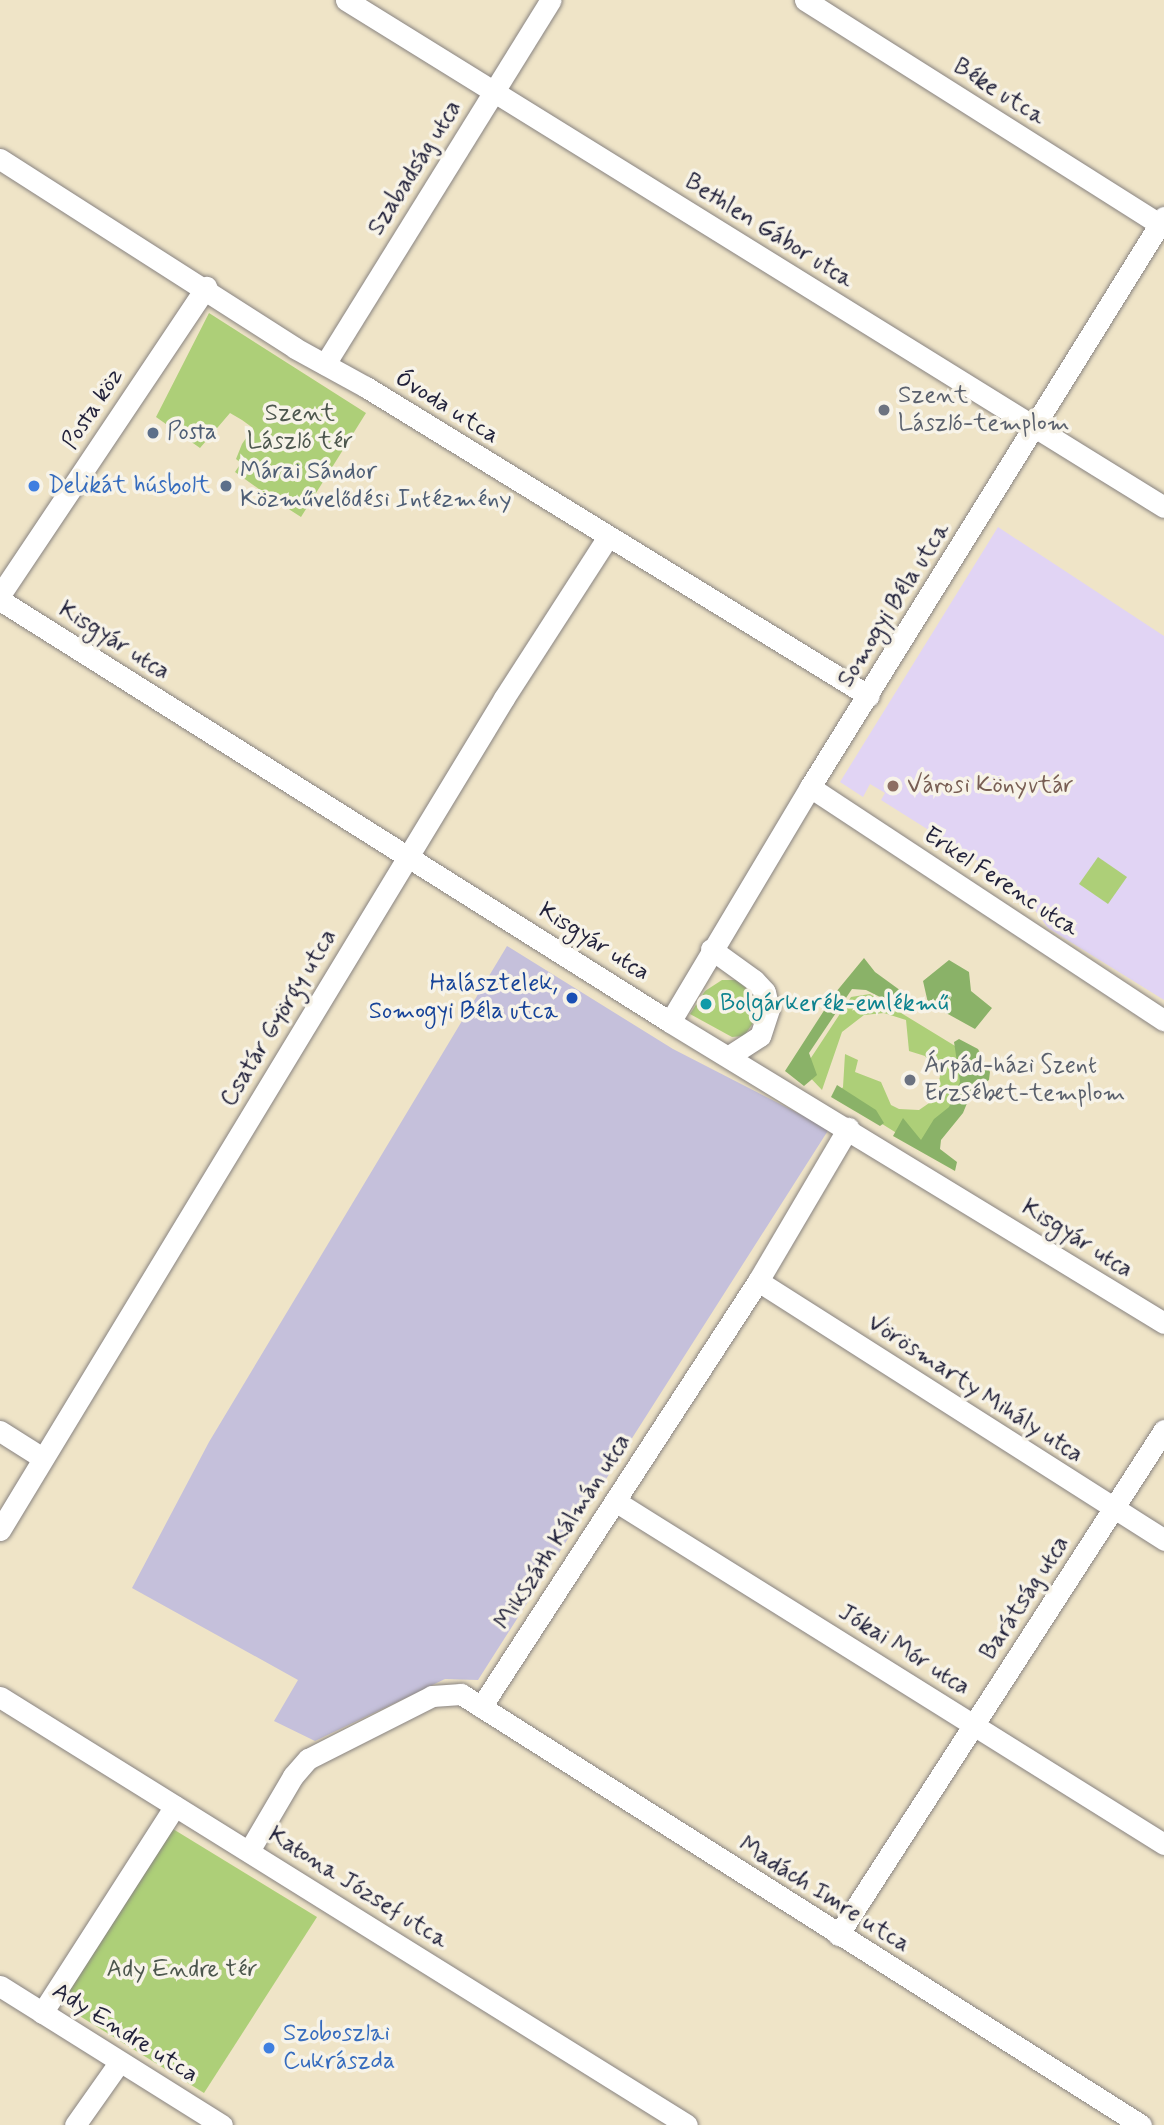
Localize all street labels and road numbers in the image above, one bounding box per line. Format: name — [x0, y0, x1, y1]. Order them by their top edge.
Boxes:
street label: Béke utca — [948, 52, 1050, 132]
street label: Szabadság utca — [360, 92, 470, 244]
street label: Bethlen Gábor utca — [677, 166, 861, 296]
street label: Posta köz — [56, 363, 130, 455]
street label: Óvoda utca — [391, 365, 503, 449]
street label: Somogyi Béla utca — [832, 517, 956, 693]
street label: Kisgyár utca — [50, 594, 178, 688]
street label: Erkel Ferenc utca — [915, 819, 1087, 945]
street label: Kisgyár utca — [530, 895, 658, 989]
street label: Csatár György utca — [214, 923, 344, 1113]
street label: Kisgyár utca — [1013, 1192, 1141, 1286]
street label: Vörösmarty Mihály utca — [859, 1306, 1091, 1472]
street label: Mikszáth Kálmán utca — [487, 1426, 639, 1638]
street label: Barátság utca — [972, 1528, 1078, 1668]
street label: Jókai Mór utca — [830, 1596, 978, 1704]
street label: Katona József utca — [263, 1821, 453, 1955]
street label: Madách Imre utca — [734, 1832, 914, 1958]
street label: Ady Endre utca — [50, 1978, 200, 2088]

